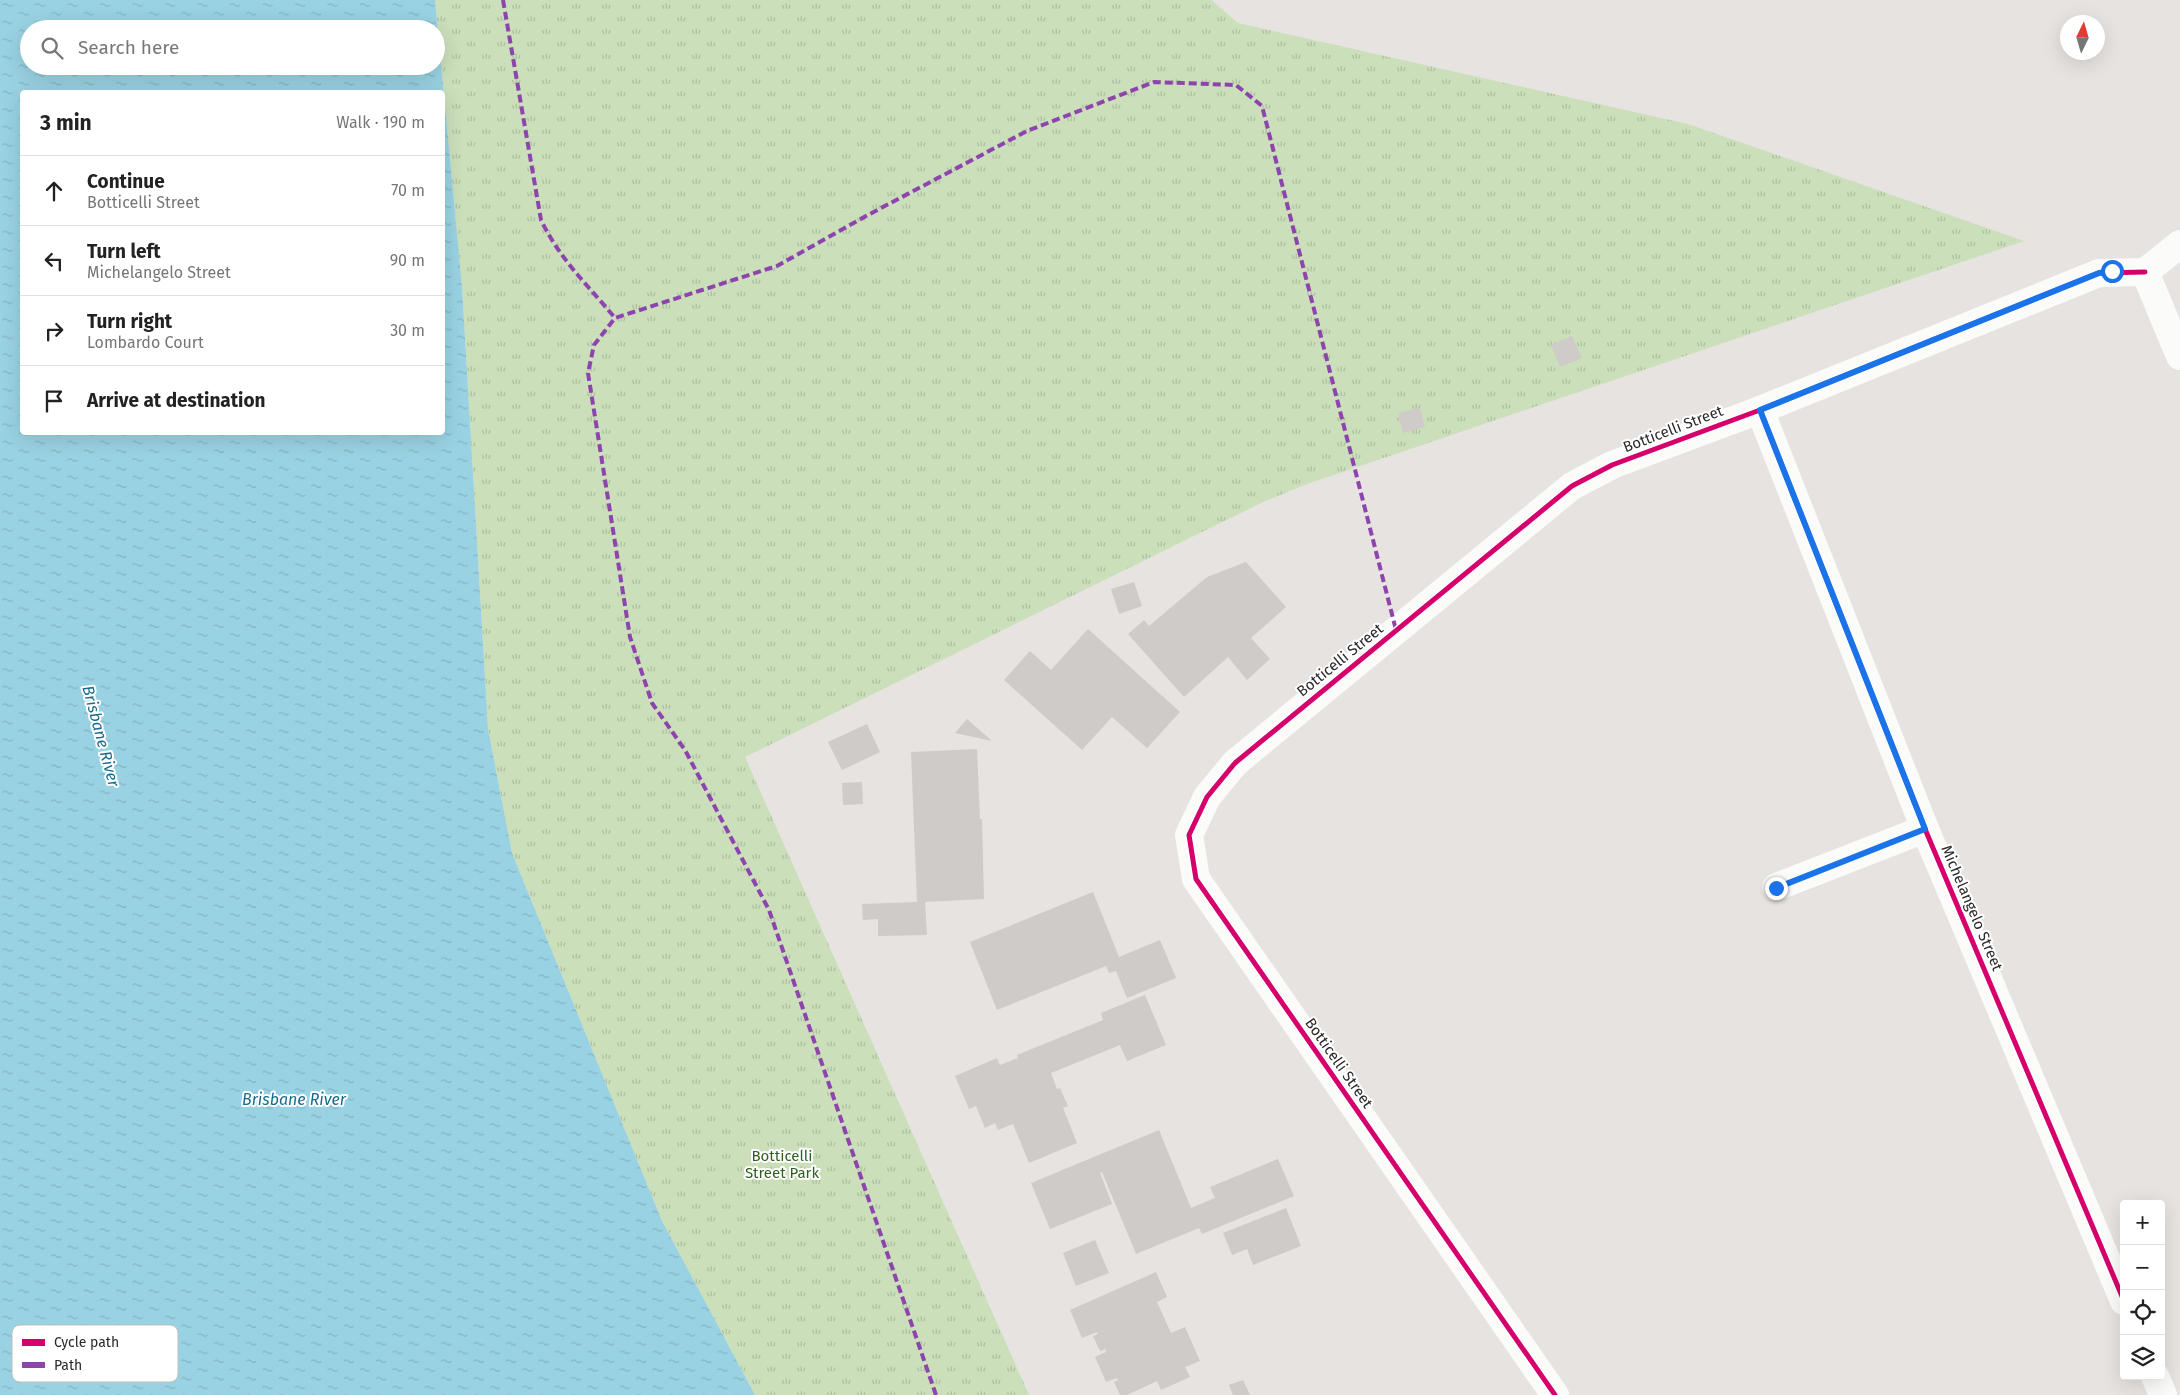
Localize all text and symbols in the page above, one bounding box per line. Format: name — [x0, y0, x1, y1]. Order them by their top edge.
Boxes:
north arrow — [2060, 15, 2105, 60]
search box — [20, 20, 445, 75]
icon: search — [38, 34, 66, 62]
text: Search here — [78, 36, 179, 59]
text: 3 min — [40, 110, 92, 136]
text: Walk · 190 m — [336, 113, 425, 132]
text: Continue — [87, 170, 165, 193]
icon: ahead — [40, 177, 68, 205]
text: 70 m — [391, 181, 425, 200]
text: Botticelli Street — [87, 193, 200, 212]
text: Turn left — [87, 240, 161, 263]
icon: left — [40, 247, 68, 275]
text: 90 m — [390, 251, 425, 270]
route start — [2101, 260, 2124, 283]
text: Michelangelo Street — [87, 263, 231, 282]
text: Turn right — [87, 310, 172, 333]
icon: right — [40, 317, 68, 345]
text: 30 m — [390, 321, 425, 340]
text: Lombardo Court — [87, 333, 204, 352]
icon: arrive — [40, 387, 68, 415]
text: Arrive at destination — [87, 389, 266, 412]
street label: Botticelli Street — [1620, 401, 1726, 456]
street label: Botticelli Street — [1293, 619, 1387, 700]
water label: Brisbane River — [78, 683, 124, 789]
street label: Michelangelo Street — [1937, 842, 2007, 974]
route end — [1765, 877, 1788, 900]
street label: Botticelli Street — [1301, 1015, 1377, 1112]
water label: Brisbane River — [242, 1090, 347, 1109]
park label: Botticelli Street Park — [745, 1147, 819, 1182]
map controls — [2120, 1200, 2165, 1380]
button: + — [2120, 1200, 2165, 1245]
button: − — [2120, 1245, 2165, 1290]
button: locate — [2120, 1290, 2165, 1335]
legend — [12, 1325, 178, 1382]
text: Cycle path — [54, 1334, 119, 1351]
button: layers — [2120, 1335, 2165, 1380]
text: Path — [54, 1357, 82, 1374]

